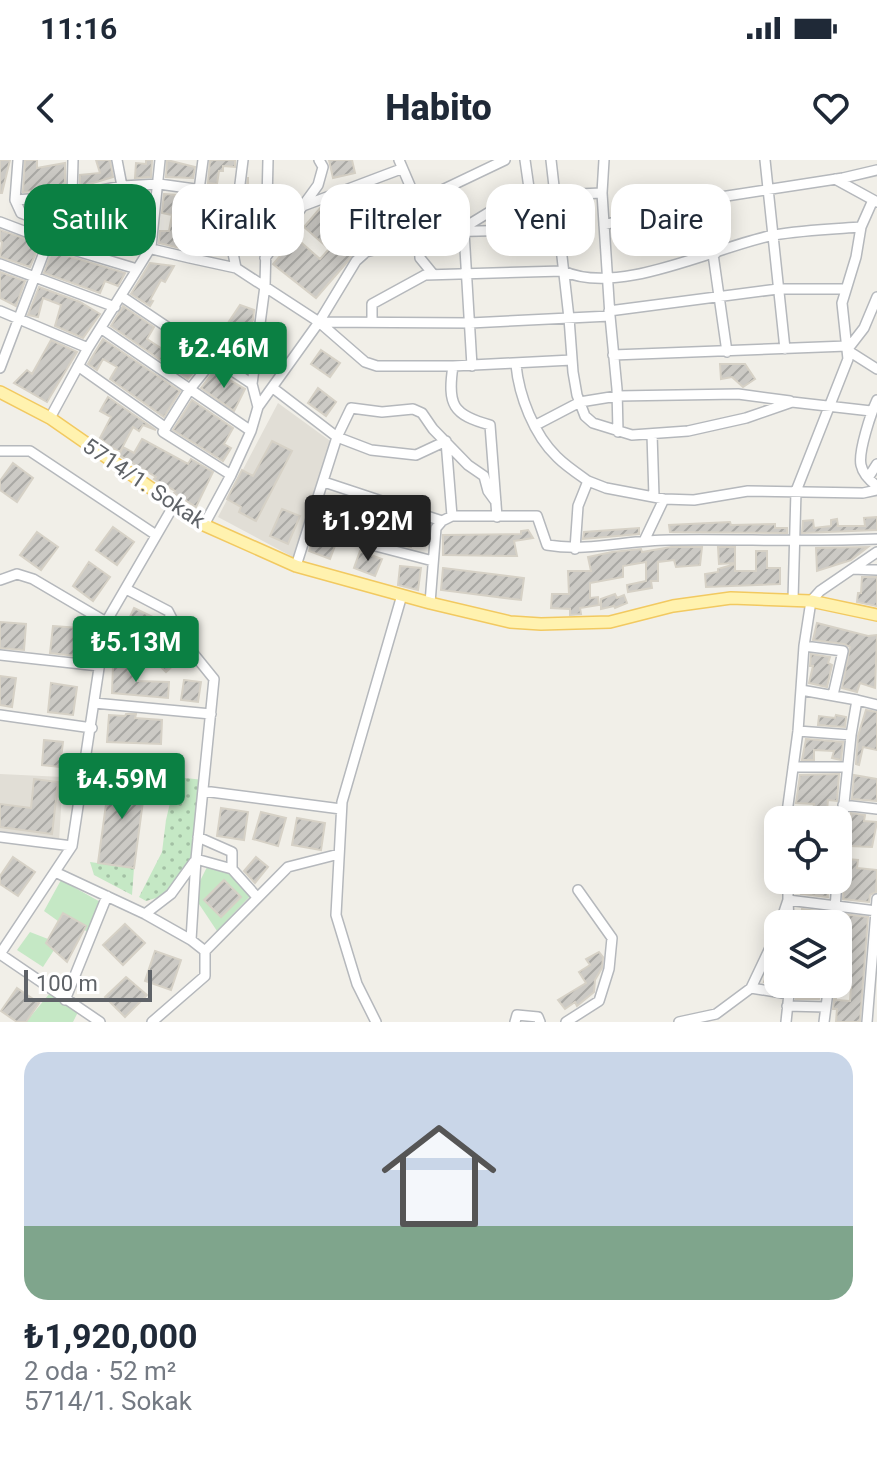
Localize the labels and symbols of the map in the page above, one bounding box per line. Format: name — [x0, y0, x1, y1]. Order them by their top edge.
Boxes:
pin: ₺2.46M — [159, 322, 289, 390]
street label: 5714/1. Sokak — [78, 433, 211, 534]
pin: ₺1.92M — [303, 495, 433, 563]
pin: ₺5.13M — [71, 616, 201, 684]
pin: ₺4.59M — [57, 753, 187, 821]
scale bar — [24, 966, 152, 1002]

